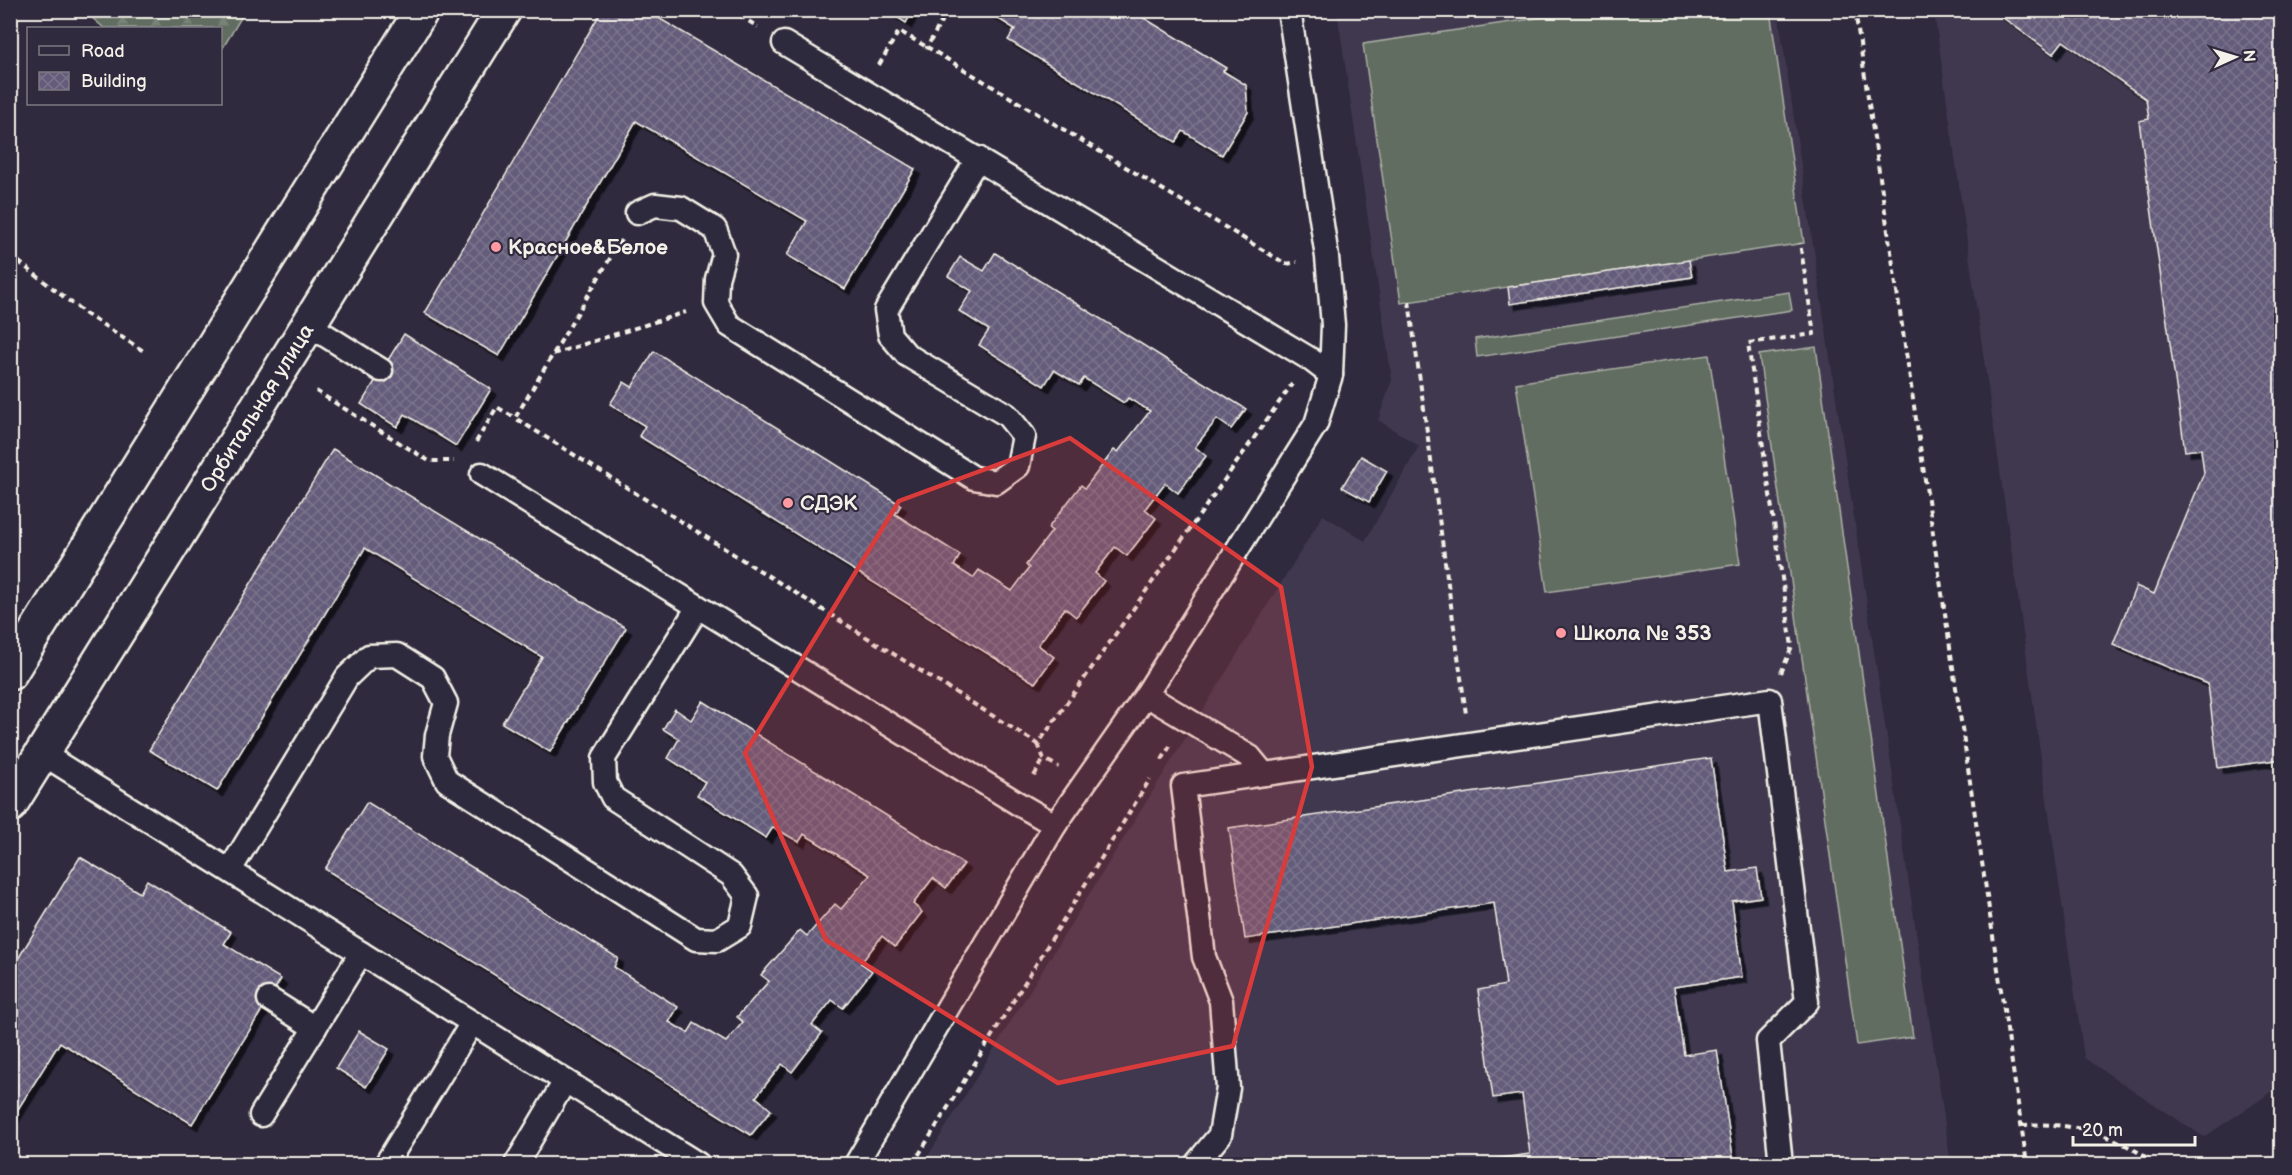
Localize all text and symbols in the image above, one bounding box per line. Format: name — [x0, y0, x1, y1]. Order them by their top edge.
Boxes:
legend — [27, 27, 222, 105]
north arrow — [2205, 27, 2265, 87]
text: Road — [81, 41, 125, 62]
text: N — [2239, 49, 2258, 63]
text: Building — [81, 71, 147, 92]
place label: Красное&Белое — [508, 235, 668, 260]
marker: Красное&Белое — [489, 240, 503, 254]
street label: Орбитальная улица — [195, 319, 320, 497]
place label: СДЭК — [800, 491, 858, 516]
marker: СДЭК — [781, 496, 795, 510]
place label: Школа № 353 — [1573, 621, 1712, 646]
marker: Школа № 353 — [1554, 626, 1568, 640]
scale bar — [2073, 1109, 2194, 1147]
text: 20 m — [2082, 1120, 2123, 1141]

